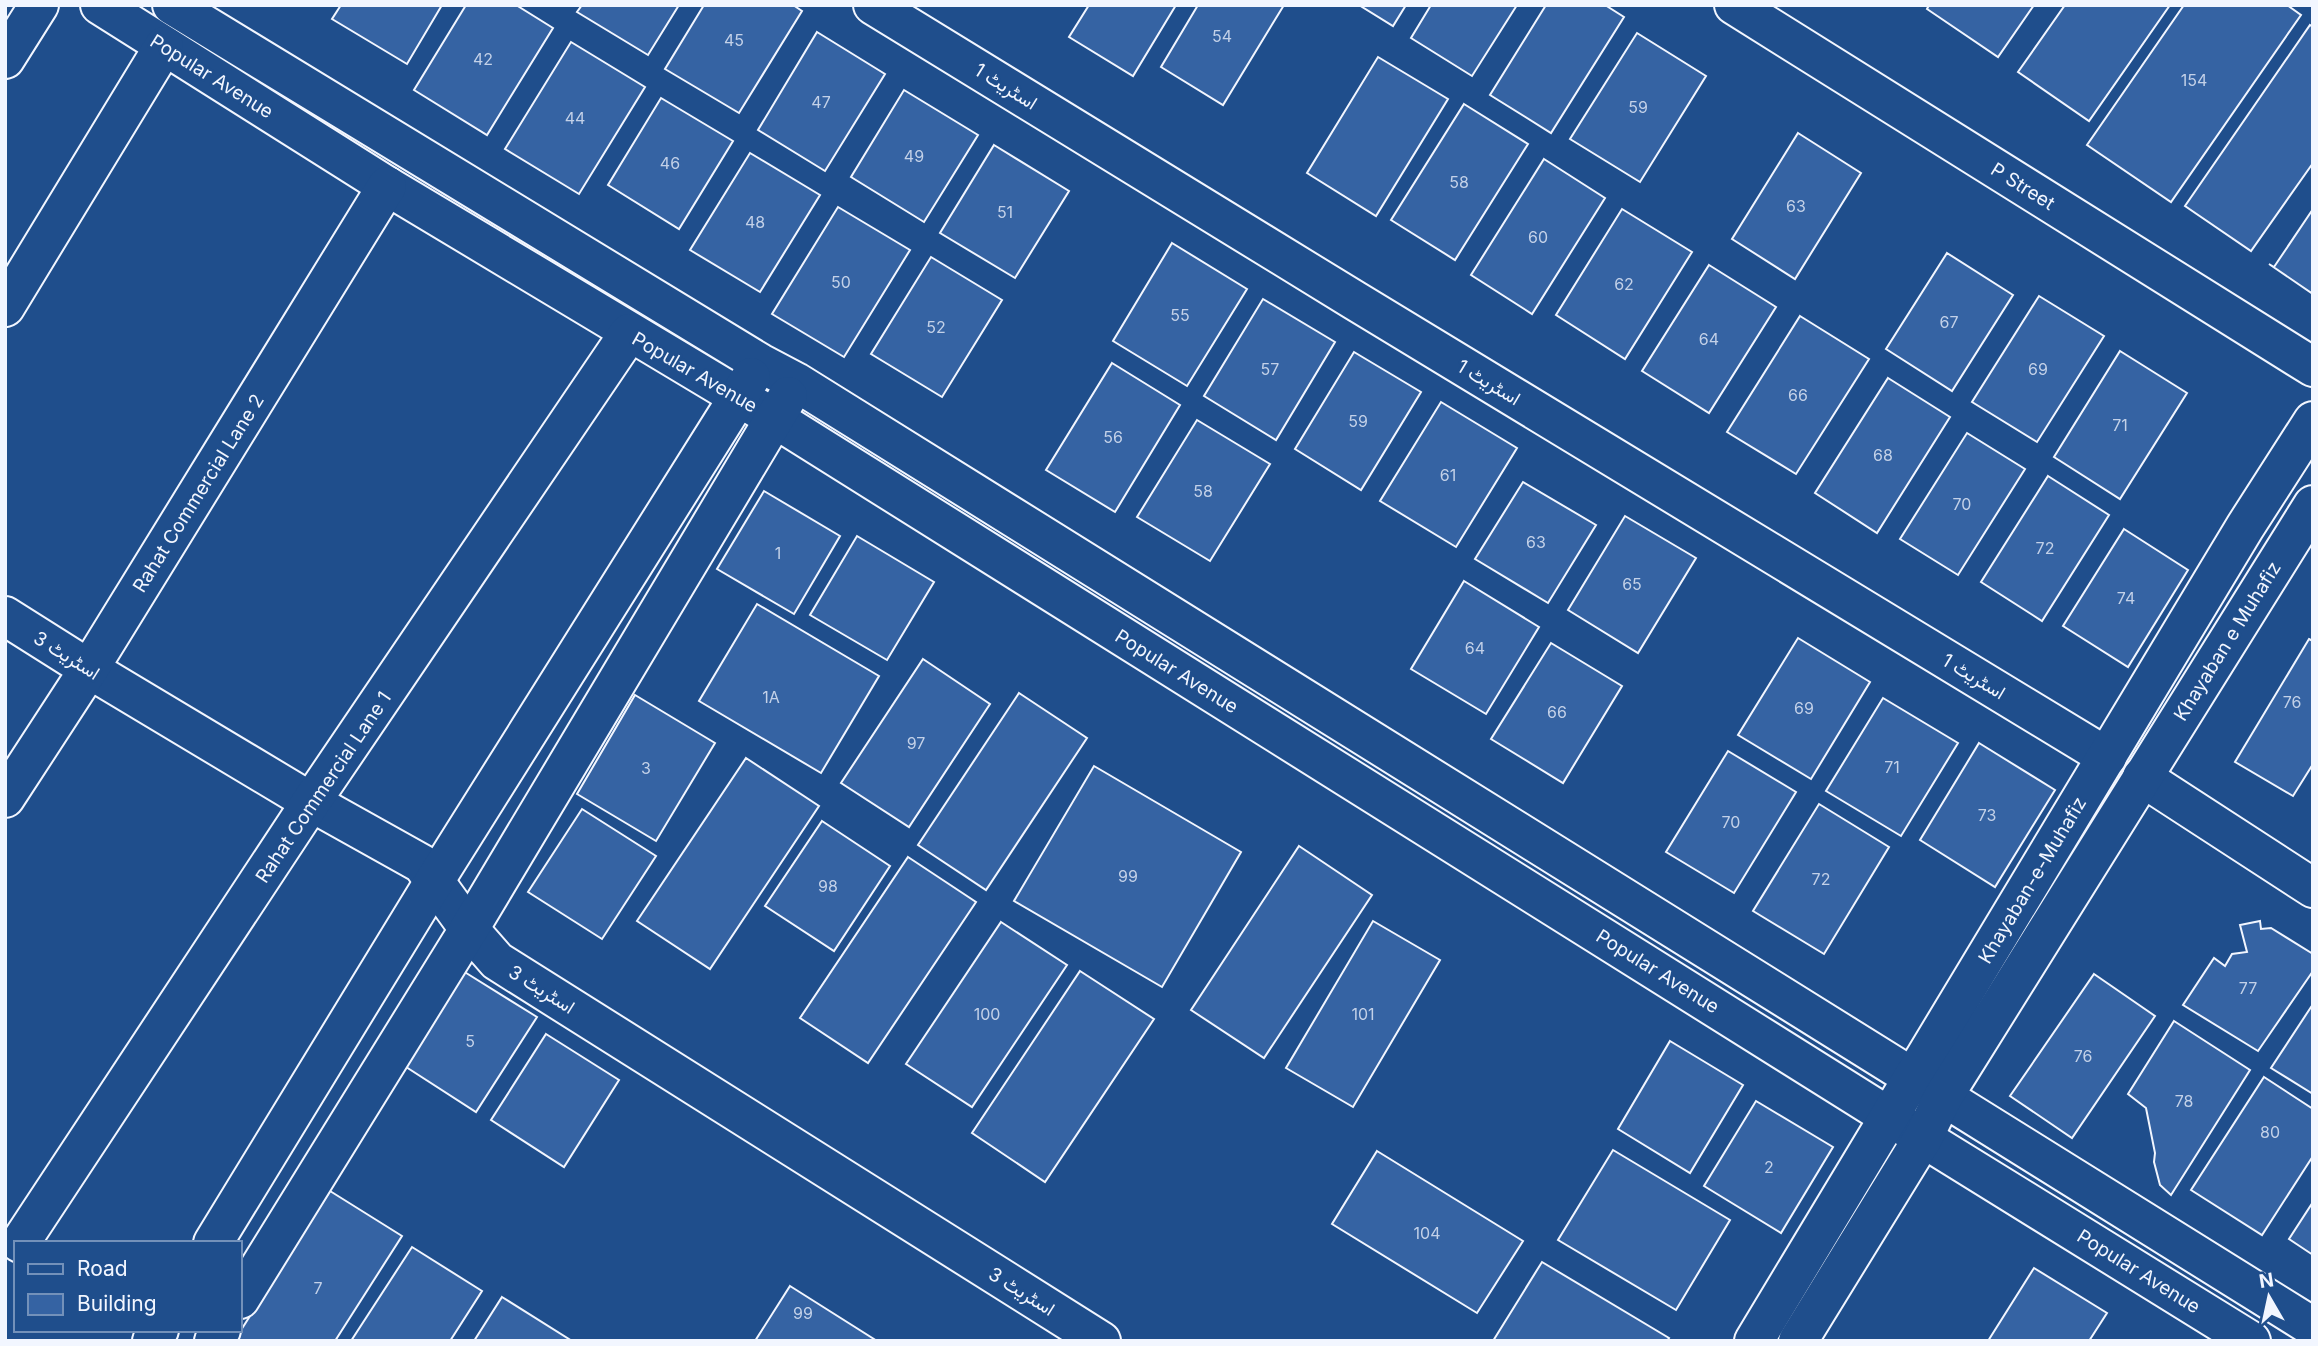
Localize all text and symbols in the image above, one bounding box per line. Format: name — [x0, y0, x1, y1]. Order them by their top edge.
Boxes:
house number: 54 — [1212, 26, 1232, 46]
street label: Popular Avenue — [146, 29, 278, 123]
house number: 45 — [724, 30, 744, 50]
house number: 42 — [473, 49, 493, 69]
street label: اسٹریٹ 1 — [970, 58, 1041, 115]
house number: 154 — [2181, 70, 2207, 90]
house number: 47 — [811, 92, 831, 112]
house number: 59 — [1628, 97, 1648, 117]
house number: 44 — [565, 108, 585, 128]
house number: 49 — [904, 146, 924, 166]
house number: 46 — [660, 153, 680, 173]
street label: P Street — [1986, 158, 2059, 215]
house number: 58 — [1449, 172, 1469, 192]
house number: 63 — [1786, 196, 1806, 216]
house number: 51 — [997, 202, 1013, 222]
house number: 48 — [745, 212, 765, 232]
house number: 60 — [1528, 227, 1548, 247]
house number: 50 — [831, 272, 851, 292]
house number: 62 — [1614, 274, 1634, 294]
house number: 55 — [1170, 305, 1190, 325]
house number: 67 — [1940, 312, 1958, 332]
house number: 52 — [926, 317, 946, 337]
street label: Popular Avenue — [628, 327, 761, 418]
house number: 64 — [1699, 329, 1719, 349]
street label: اسٹریٹ 1 — [1453, 355, 1525, 410]
house number: 57 — [1261, 359, 1279, 379]
house number: 69 — [2028, 359, 2048, 379]
house number: 66 — [1788, 385, 1808, 405]
street label: Rahat Commercial Lane 2 — [128, 390, 269, 597]
house number: 59 — [1348, 411, 1368, 431]
house number: 71 — [2112, 415, 2128, 435]
house number: 56 — [1103, 427, 1123, 447]
house number: 68 — [1873, 445, 1893, 465]
house number: 61 — [1440, 465, 1456, 485]
house number: 58 — [1193, 481, 1213, 501]
house number: 70 — [1953, 494, 1971, 514]
house number: 63 — [1526, 532, 1546, 552]
house number: 72 — [2036, 538, 2054, 558]
house number: 1 — [775, 543, 781, 563]
street label: Khayaban e Muhafiz — [2169, 557, 2286, 725]
house number: 65 — [1622, 574, 1642, 594]
house number: 74 — [2117, 588, 2135, 608]
street label: Popular Avenue — [1111, 624, 1243, 718]
street label: اسٹریٹ 3 — [29, 626, 104, 685]
house number: 64 — [1465, 638, 1485, 658]
street label: اسٹریٹ 1 — [1938, 649, 2010, 704]
street label: Rahat Commercial Lane 1 — [251, 687, 396, 887]
house number: 1A — [762, 687, 780, 707]
house number: 76 — [2283, 692, 2301, 712]
house number: 69 — [1794, 698, 1814, 718]
house number: 66 — [1547, 702, 1567, 722]
house number: 97 — [907, 733, 925, 753]
house number: 71 — [1884, 757, 1900, 777]
house number: 3 — [641, 758, 651, 778]
street label: Khayaban-e-Muhafiz — [1974, 793, 2091, 968]
house number: 73 — [1978, 805, 1996, 825]
house number: 70 — [1722, 812, 1740, 832]
house number: 99 — [1118, 866, 1138, 886]
house number: 72 — [1812, 869, 1830, 889]
house number: 98 — [818, 876, 838, 896]
street label: Popular Avenue — [1592, 924, 1724, 1018]
street label: اسٹریٹ 3 — [504, 960, 579, 1019]
house number: 77 — [2239, 978, 2257, 998]
house number: 100 — [974, 1004, 1000, 1024]
house number: 101 — [1351, 1004, 1375, 1024]
house number: 5 — [465, 1031, 475, 1051]
house number: 76 — [2074, 1046, 2092, 1066]
house number: 78 — [2175, 1091, 2193, 1111]
house number: 80 — [2260, 1122, 2280, 1142]
house number: 2 — [1764, 1157, 1774, 1177]
house number: 104 — [1414, 1223, 1440, 1243]
street label: Popular Avenue — [2073, 1224, 2205, 1318]
legend — [14, 1241, 242, 1332]
text: Road — [77, 1256, 128, 1281]
street label: اسٹریٹ 3 — [984, 1262, 1059, 1321]
north arrow — [2234, 1262, 2304, 1332]
text: N — [2257, 1268, 2275, 1293]
house number: 7 — [313, 1278, 323, 1298]
text: Building — [77, 1291, 157, 1316]
house number: 99 — [793, 1303, 813, 1323]

